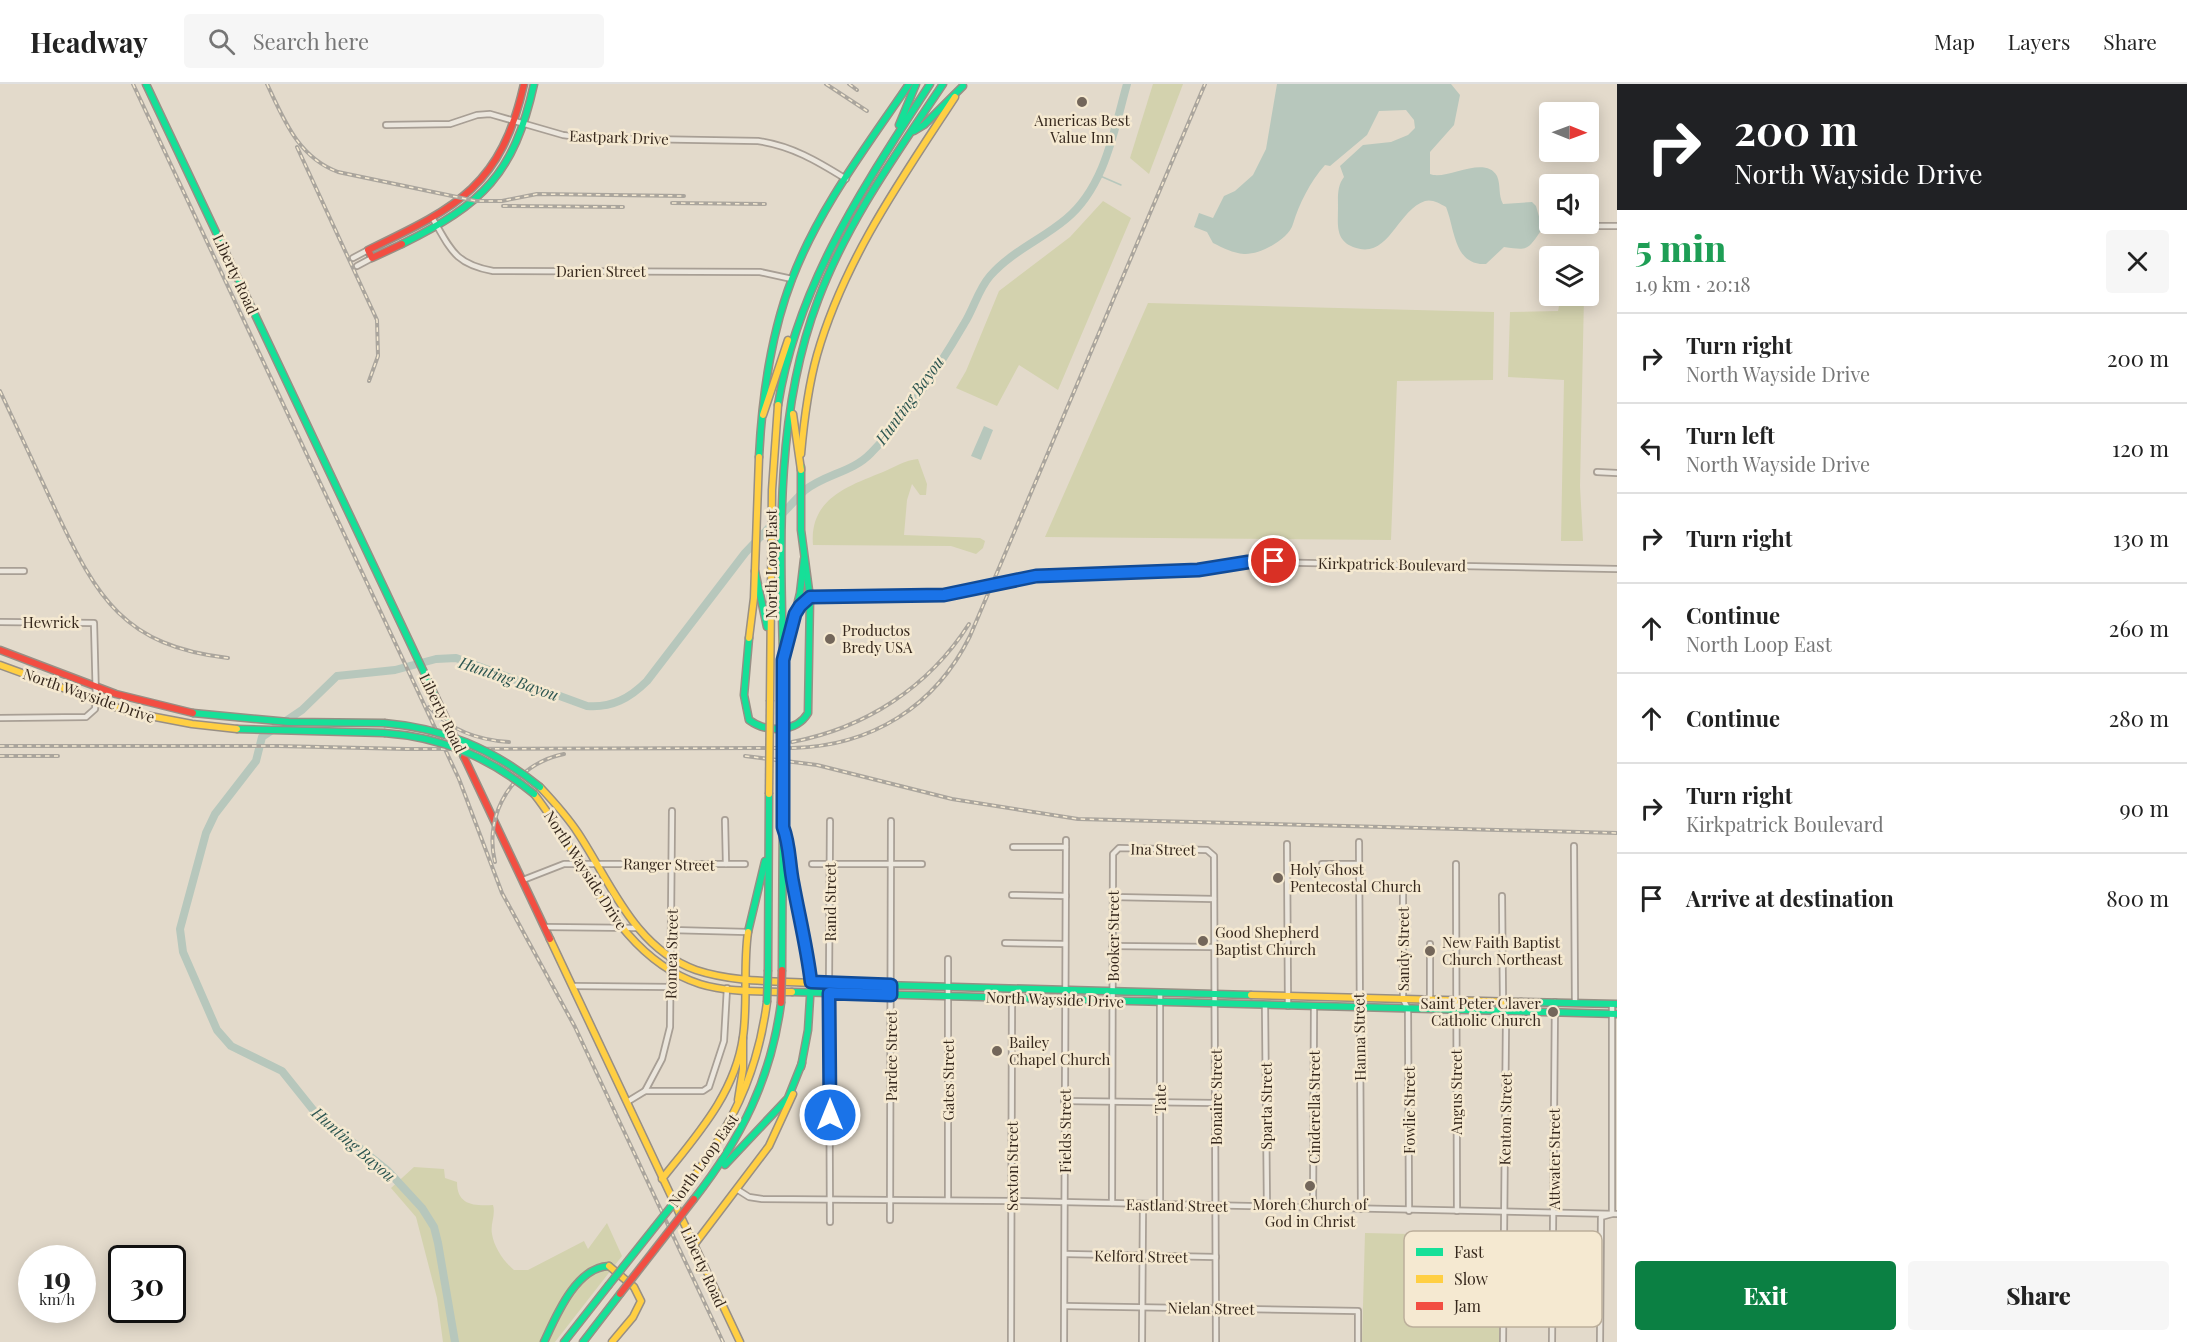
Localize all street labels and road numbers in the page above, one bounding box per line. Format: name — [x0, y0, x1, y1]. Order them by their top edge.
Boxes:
street label: Eastpark Drive — [569, 125, 669, 149]
street label: Liberty Road — [209, 231, 263, 318]
street label: Darien Street — [556, 261, 647, 281]
street label: North Loop East — [761, 509, 781, 619]
street label: Kirkpatrick Boulevard — [1318, 553, 1467, 575]
street label: Hewrick — [23, 612, 80, 632]
street label: North Wayside Drive — [20, 663, 158, 727]
street label: Liberty Road — [415, 670, 471, 756]
street label: North Wayside Drive — [540, 807, 632, 933]
street label: Ina Street — [1130, 838, 1197, 860]
street label: Ranger Street — [623, 853, 716, 875]
street label: Rand Street — [820, 862, 840, 941]
street label: Booker Street — [1103, 890, 1123, 982]
street label: Sandy Street — [1393, 906, 1413, 991]
street label: Romea Street — [660, 908, 682, 999]
street label: North Wayside Drive — [986, 987, 1124, 1011]
street label: Hanna Street — [1348, 992, 1370, 1081]
street label: Pardee Street — [881, 1010, 901, 1101]
street label: Gates Street — [938, 1039, 958, 1121]
street label: Bonaire Street — [1206, 1048, 1226, 1145]
street label: Cinderella Street — [1304, 1049, 1324, 1164]
street label: Angus Street — [1446, 1049, 1466, 1136]
street label: Sparta Street — [1256, 1062, 1276, 1150]
street label: Fowlie Street — [1399, 1065, 1419, 1154]
street label: Kenton Street — [1494, 1072, 1516, 1166]
street label: Tate — [1150, 1084, 1170, 1114]
street label: Fields Street — [1055, 1088, 1075, 1173]
street label: Attwater Street — [1544, 1107, 1564, 1211]
street label: North Loop East — [663, 1109, 743, 1211]
street label: Sexton Street — [1002, 1120, 1022, 1211]
street label: Eastland Street — [1126, 1194, 1229, 1216]
street label: Liberty Road — [677, 1224, 731, 1311]
street label: Kelford Street — [1094, 1245, 1189, 1267]
street label: Nielan Street — [1167, 1297, 1255, 1319]

